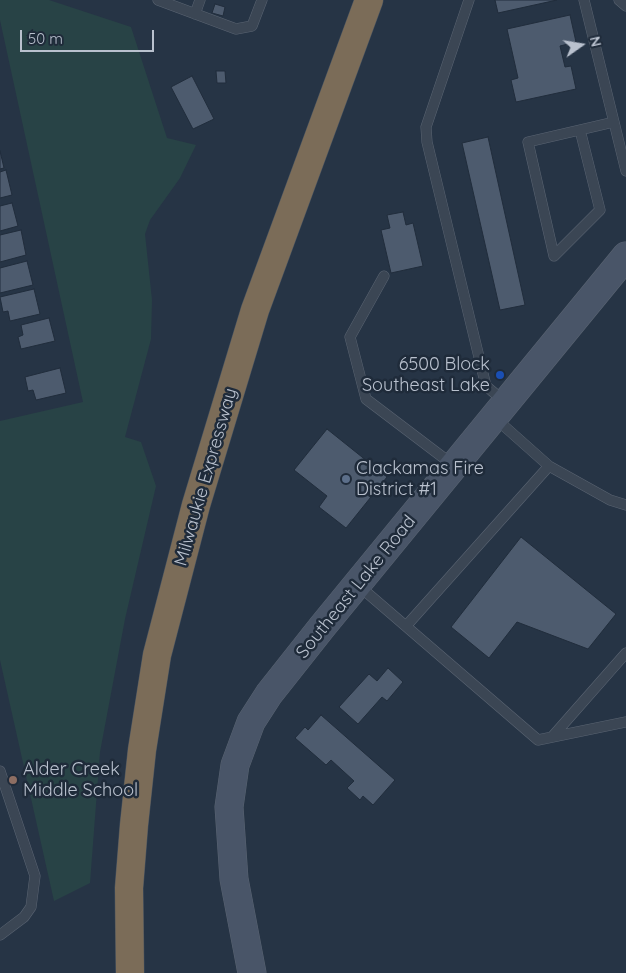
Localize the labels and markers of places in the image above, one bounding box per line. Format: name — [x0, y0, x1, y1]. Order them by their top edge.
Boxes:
place label: 6500 Block Southeast Lake — [362, 354, 490, 396]
marker: 6500 Block Southeast Lake — [494, 369, 506, 381]
place label: Clackamas Fire District #1 — [356, 458, 484, 500]
marker: Clackamas Fire District #1 — [340, 473, 352, 485]
place label: Alder Creek Middle School — [23, 759, 138, 802]
marker: Alder Creek Middle School — [7, 774, 19, 786]

